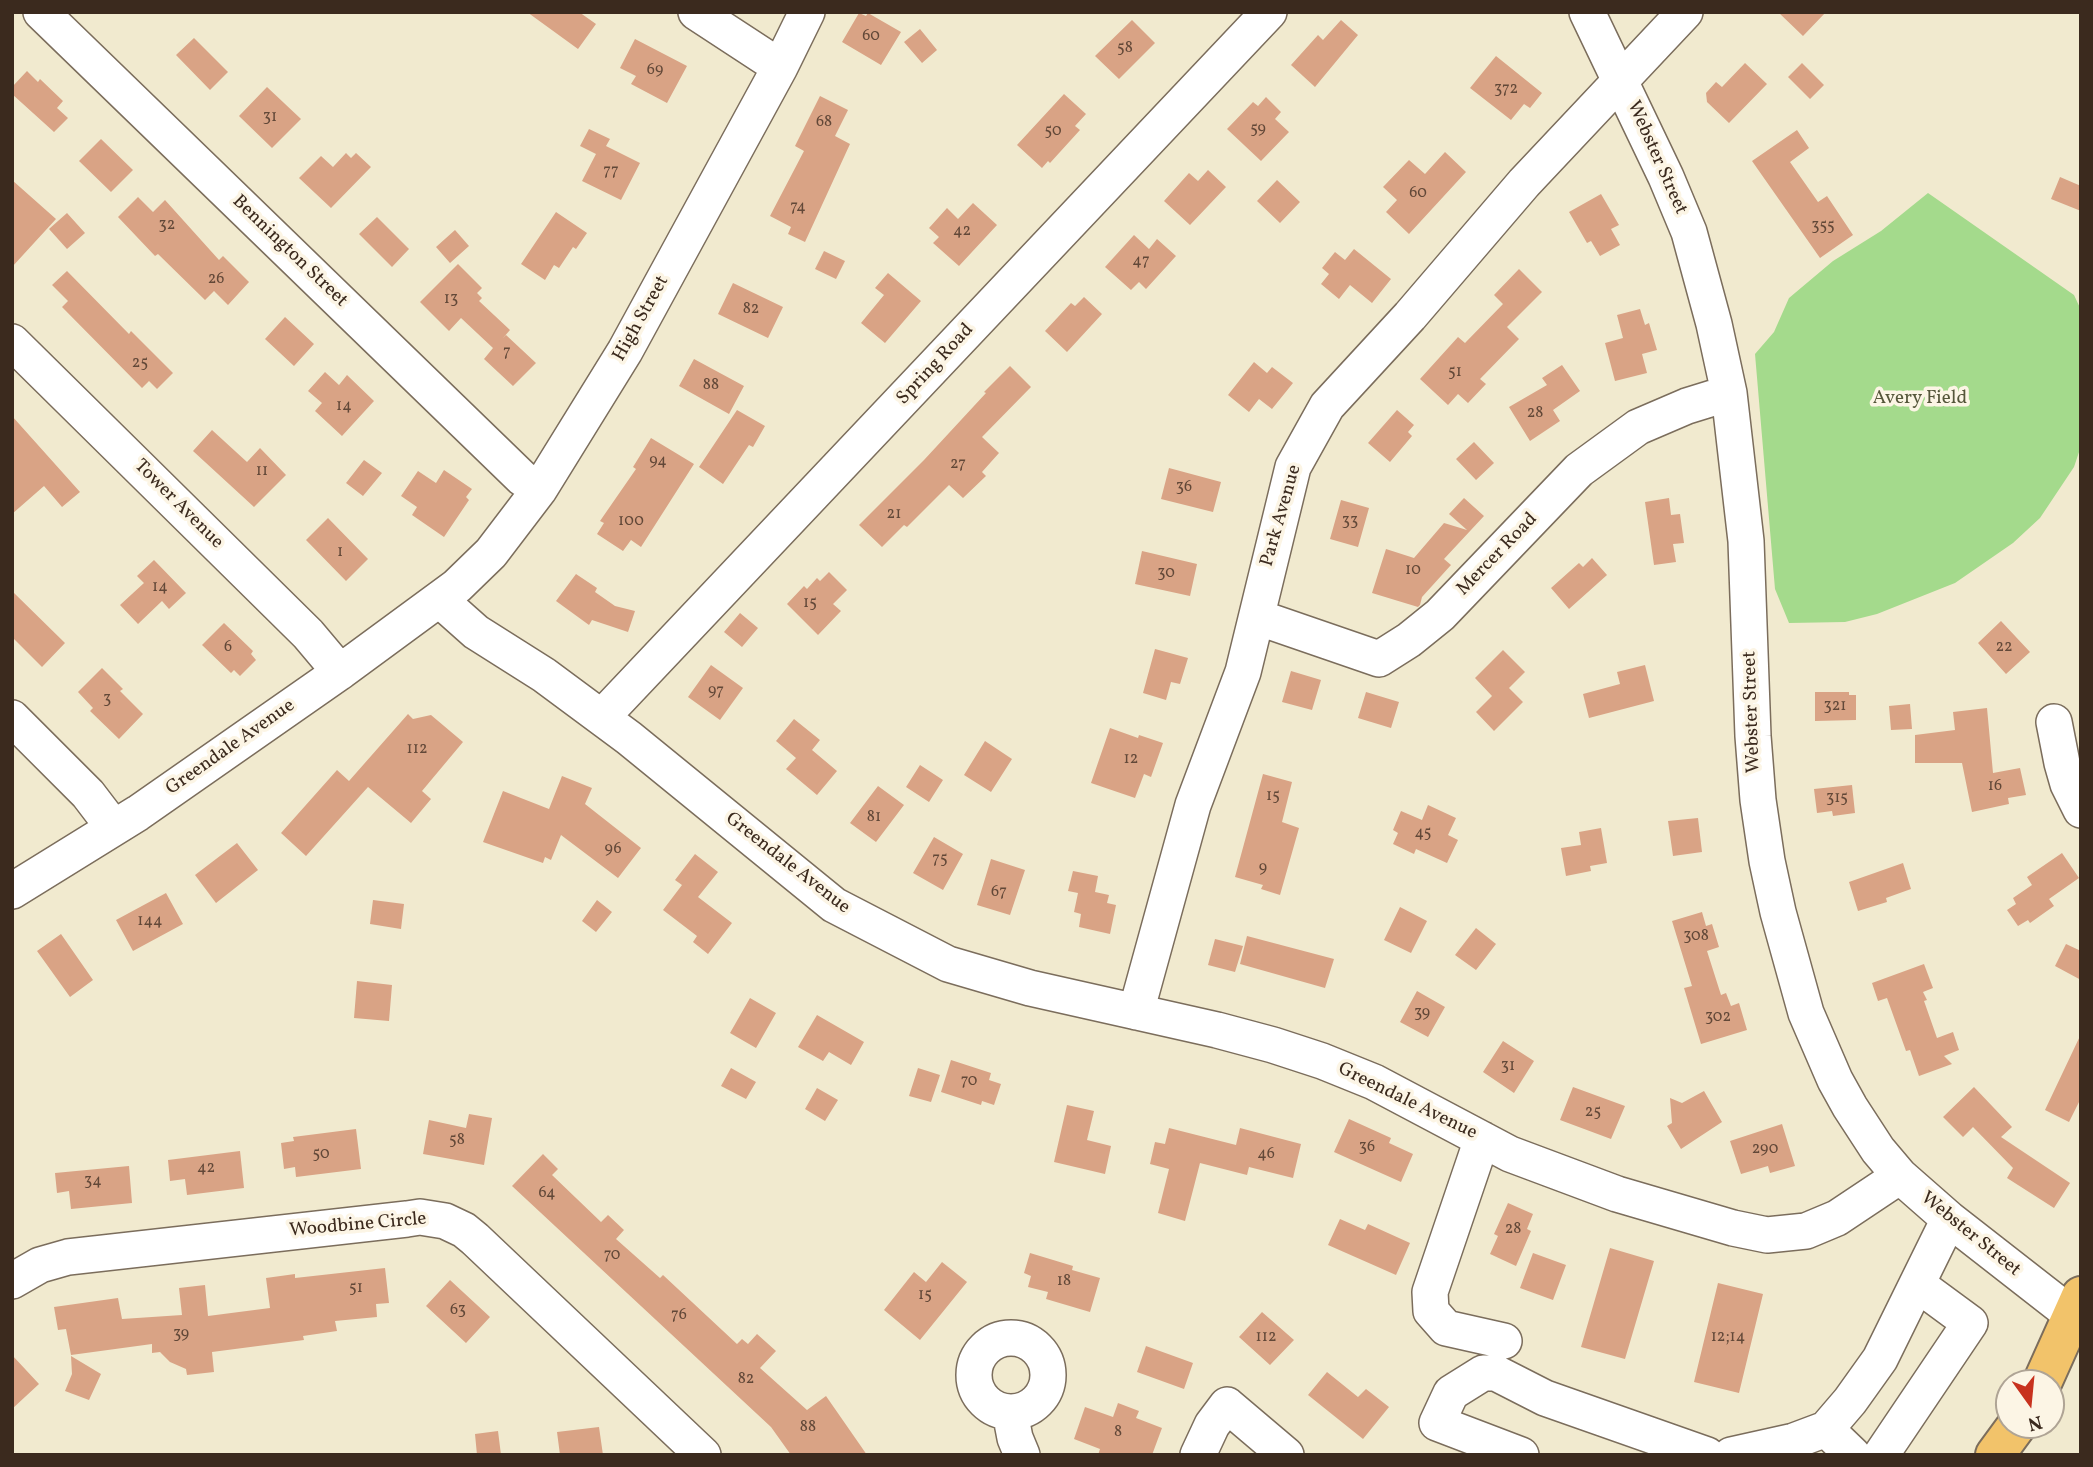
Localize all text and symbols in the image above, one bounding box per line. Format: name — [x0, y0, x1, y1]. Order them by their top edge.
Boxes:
house number: 60 — [862, 27, 880, 47]
house number: 58 — [1117, 39, 1133, 59]
house number: 69 — [647, 61, 663, 81]
house number: 372 — [1494, 80, 1518, 100]
street label: Webster Street — [1621, 98, 1691, 218]
house number: 31 — [263, 108, 277, 128]
house number: 68 — [816, 113, 832, 133]
house number: 59 — [1250, 120, 1266, 140]
house number: 50 — [1045, 122, 1061, 142]
house number: 77 — [603, 162, 619, 182]
house number: 60 — [1409, 184, 1427, 204]
street label: Bennington Street — [226, 191, 352, 313]
house number: 74 — [790, 198, 806, 218]
house number: 32 — [159, 216, 175, 236]
house number: 355 — [1811, 217, 1835, 237]
house number: 42 — [953, 222, 971, 242]
house number: 47 — [1132, 252, 1150, 272]
house number: 26 — [208, 270, 224, 290]
street label: High Street — [609, 272, 675, 366]
house number: 13 — [444, 290, 458, 310]
house number: 82 — [743, 300, 759, 320]
street label: Spring Road — [893, 320, 979, 410]
house number: 7 — [503, 343, 511, 363]
house number: 25 — [132, 354, 148, 374]
house number: 51 — [1448, 363, 1462, 383]
house number: 88 — [703, 376, 719, 396]
park label: Avery Field — [1873, 389, 1967, 411]
house number: 14 — [336, 397, 352, 417]
house number: 28 — [1527, 404, 1543, 424]
house number: 94 — [649, 452, 667, 472]
house number: 27 — [950, 455, 966, 475]
street label: Tower Avenue — [129, 456, 227, 554]
house number: 11 — [256, 462, 268, 482]
street label: Park Avenue — [1257, 463, 1307, 569]
house number: 36 — [1176, 478, 1192, 498]
house number: 21 — [887, 505, 901, 525]
street label: Mercer Road — [1453, 509, 1543, 601]
house number: 100 — [618, 512, 644, 532]
house number: 33 — [1342, 512, 1358, 532]
house number: 1 — [337, 543, 343, 563]
house number: 10 — [1405, 561, 1421, 581]
house number: 30 — [1157, 564, 1175, 584]
house number: 14 — [152, 578, 168, 598]
house number: 15 — [803, 594, 817, 614]
house number: 6 — [224, 638, 232, 658]
house number: 22 — [1995, 638, 2013, 658]
street label: Webster Street — [1739, 651, 1767, 773]
house number: 97 — [708, 682, 724, 702]
house number: 3 — [103, 690, 111, 710]
street label: Greendale Avenue — [162, 695, 300, 801]
house number: 321 — [1823, 697, 1847, 717]
house number: 112 — [406, 740, 428, 760]
house number: 12 — [1124, 750, 1138, 770]
house number: 16 — [1988, 777, 2002, 797]
house number: 15 — [1266, 787, 1280, 807]
house number: 315 — [1826, 789, 1848, 809]
street label: Greendale Avenue — [720, 808, 854, 920]
house number: 81 — [867, 808, 881, 828]
house number: 45 — [1415, 824, 1431, 844]
house number: 96 — [604, 840, 622, 860]
house number: 75 — [932, 850, 948, 870]
house number: 9 — [1259, 859, 1267, 879]
house number: 67 — [991, 883, 1007, 903]
house number: 144 — [137, 912, 163, 932]
house number: 308 — [1683, 927, 1709, 947]
house number: 39 — [1414, 1004, 1430, 1024]
house number: 302 — [1705, 1008, 1731, 1028]
house number: 31 — [1501, 1057, 1515, 1077]
street label: Greendale Avenue — [1334, 1058, 1480, 1146]
house number: 70 — [961, 1072, 977, 1092]
house number: 25 — [1585, 1103, 1601, 1123]
house number: 58 — [449, 1131, 465, 1151]
house number: 36 — [1359, 1138, 1375, 1158]
house number: 290 — [1752, 1140, 1778, 1160]
house number: 50 — [313, 1145, 329, 1165]
house number: 46 — [1257, 1145, 1275, 1165]
house number: 42 — [197, 1159, 215, 1179]
house number: 34 — [84, 1172, 102, 1192]
house number: 64 — [538, 1184, 556, 1204]
street label: Webster Street — [1915, 1188, 2025, 1282]
street label: Woodbine Circle — [289, 1209, 427, 1243]
house number: 28 — [1505, 1220, 1521, 1240]
house number: 70 — [604, 1246, 620, 1266]
house number: 18 — [1057, 1272, 1071, 1292]
house number: 51 — [349, 1279, 363, 1299]
house number: 15 — [918, 1286, 932, 1306]
house number: 63 — [450, 1301, 466, 1321]
house number: 76 — [671, 1306, 687, 1326]
house number: 39 — [173, 1325, 189, 1345]
house number: 112 — [1255, 1328, 1277, 1348]
house number: 12;14 — [1711, 1328, 1745, 1348]
north arrow — [1995, 1369, 2065, 1439]
house number: 82 — [738, 1370, 754, 1390]
text: N — [2025, 1408, 2045, 1437]
house number: 88 — [800, 1418, 816, 1438]
house number: 8 — [1114, 1423, 1122, 1443]

